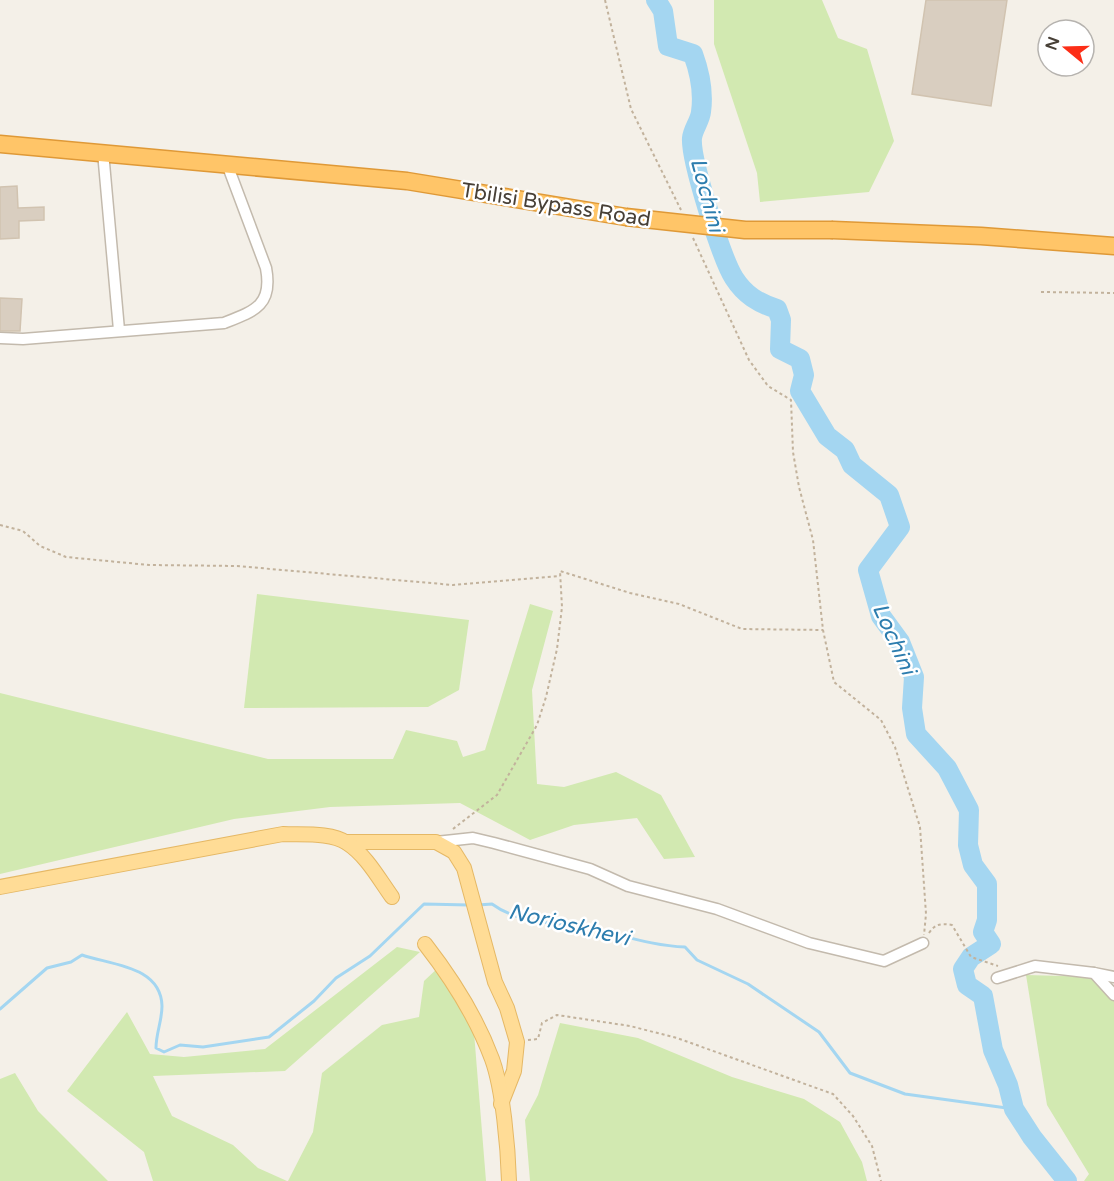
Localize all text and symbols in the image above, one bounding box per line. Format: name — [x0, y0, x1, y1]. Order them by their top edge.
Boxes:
north arrow — [1036, 18, 1096, 78]
text: N — [1041, 34, 1064, 53]
water label: Lochini — [685, 155, 730, 237]
street label: Tbilisi Bypass Road — [460, 178, 652, 232]
water label: Lochini — [867, 599, 922, 681]
water label: Norioskhevi — [506, 898, 635, 952]

